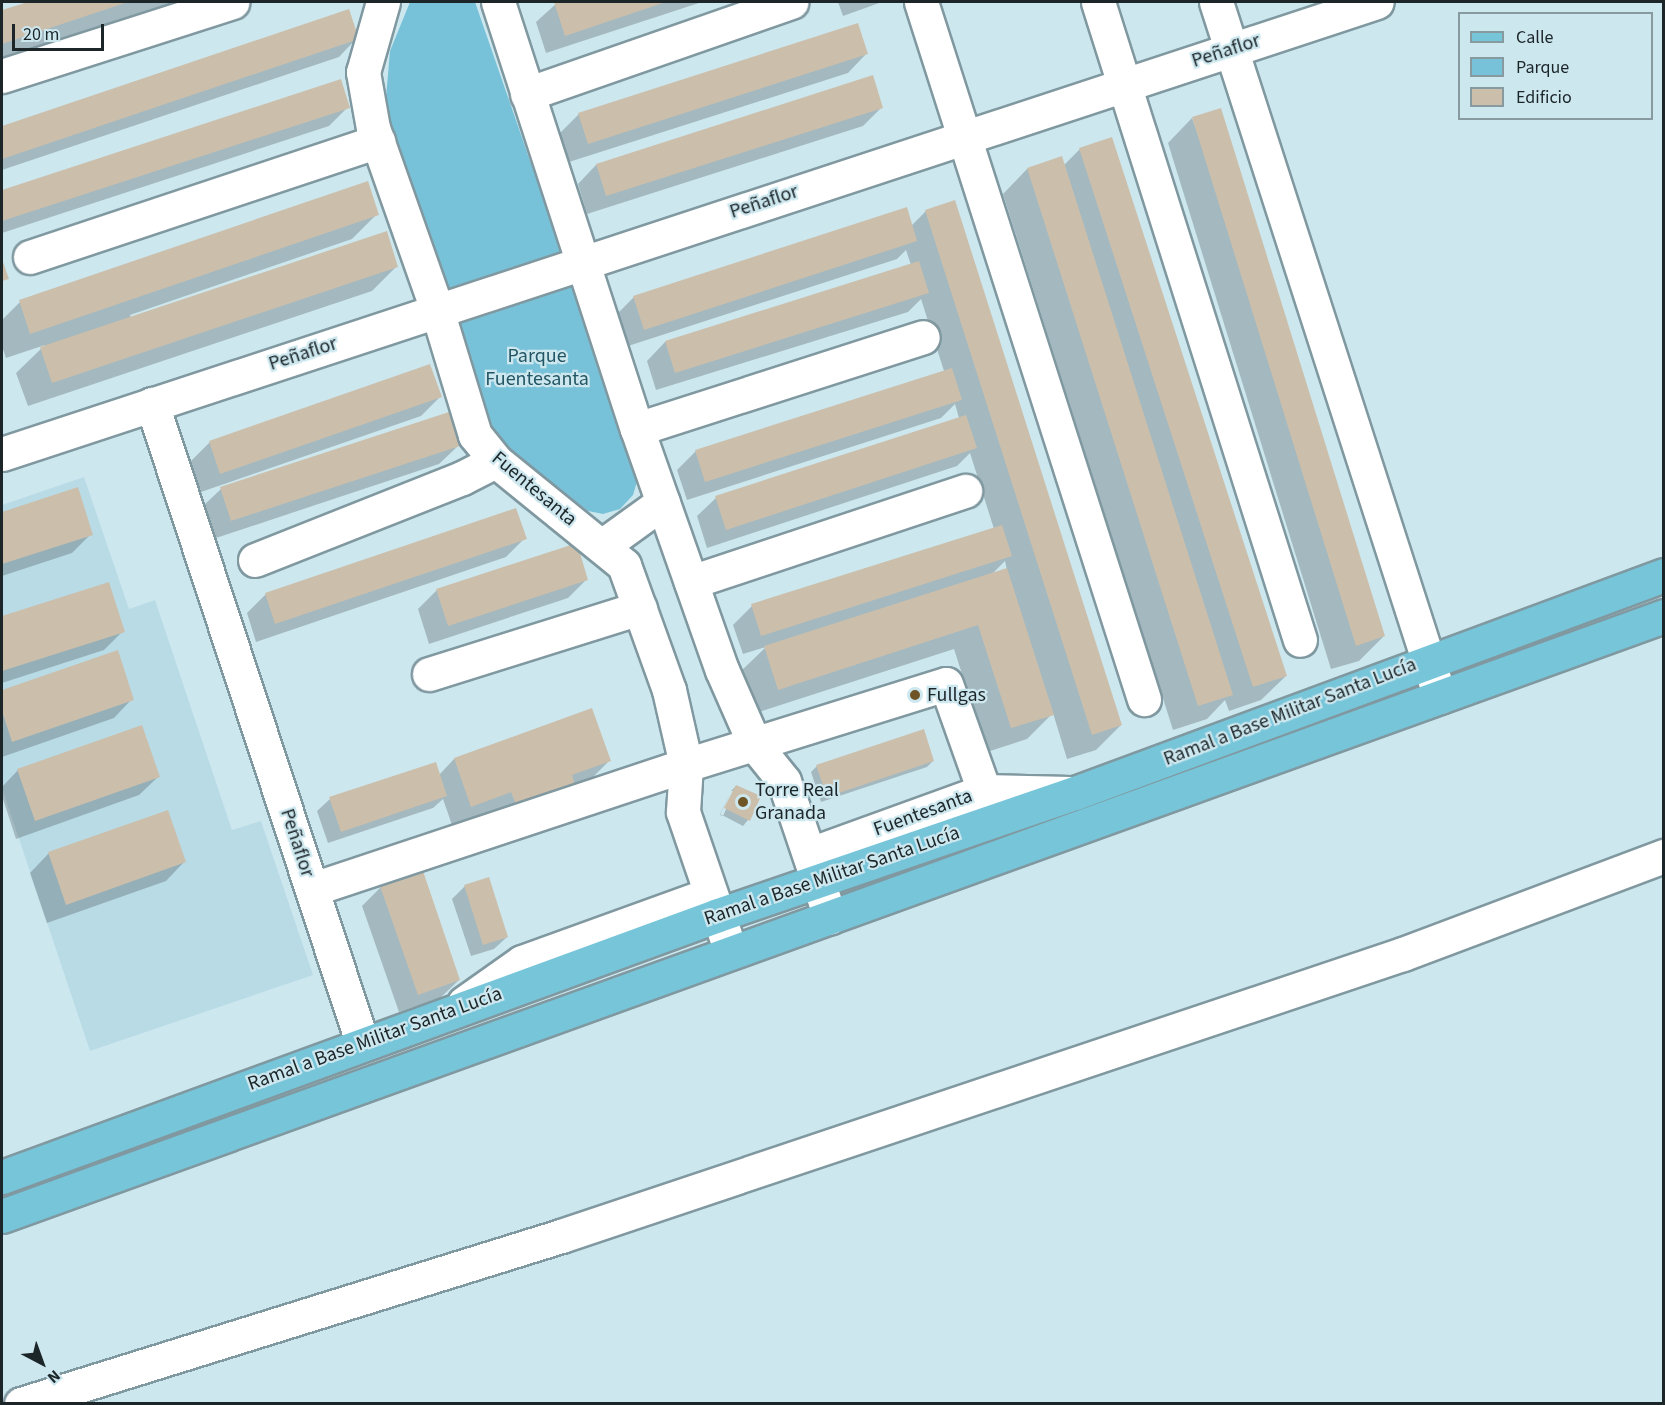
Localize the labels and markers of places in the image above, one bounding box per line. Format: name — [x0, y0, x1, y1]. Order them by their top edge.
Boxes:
place label: Fullgas — [927, 683, 986, 707]
marker: Fullgas — [908, 688, 922, 702]
place label: Torre Real Granada — [755, 778, 839, 825]
marker: Torre Real Granada — [736, 795, 750, 809]

